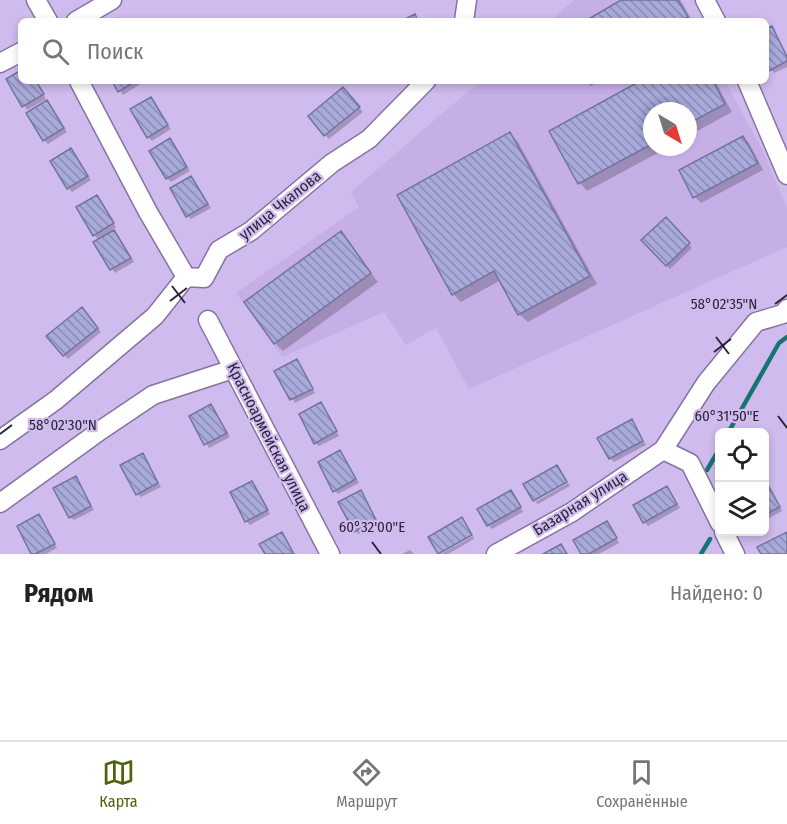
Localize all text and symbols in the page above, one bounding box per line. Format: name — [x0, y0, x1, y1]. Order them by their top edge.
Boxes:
search box — [18, 18, 769, 84]
icon: search — [39, 35, 72, 68]
text: Поиск — [87, 38, 143, 65]
north arrow — [643, 102, 697, 156]
street label: улица Чкалова — [235, 166, 325, 244]
text: 58°02'35"N — [691, 295, 757, 313]
street label: Красноармейская улица — [223, 359, 315, 515]
text: 60°31'50"E — [695, 407, 759, 425]
text: 58°02'30"N — [29, 416, 97, 434]
map controls — [715, 428, 769, 536]
button: locate — [715, 428, 769, 482]
street label: Базарная улица — [529, 466, 631, 540]
button: layers — [715, 482, 769, 536]
text: 60°32'00"E — [339, 518, 405, 536]
text: Рядом — [24, 578, 93, 609]
text: Найдено: 0 — [670, 581, 763, 605]
tab: Карта — [99, 756, 138, 811]
tab: Маршрут — [336, 756, 398, 811]
tab: Сохранённые — [596, 756, 688, 811]

